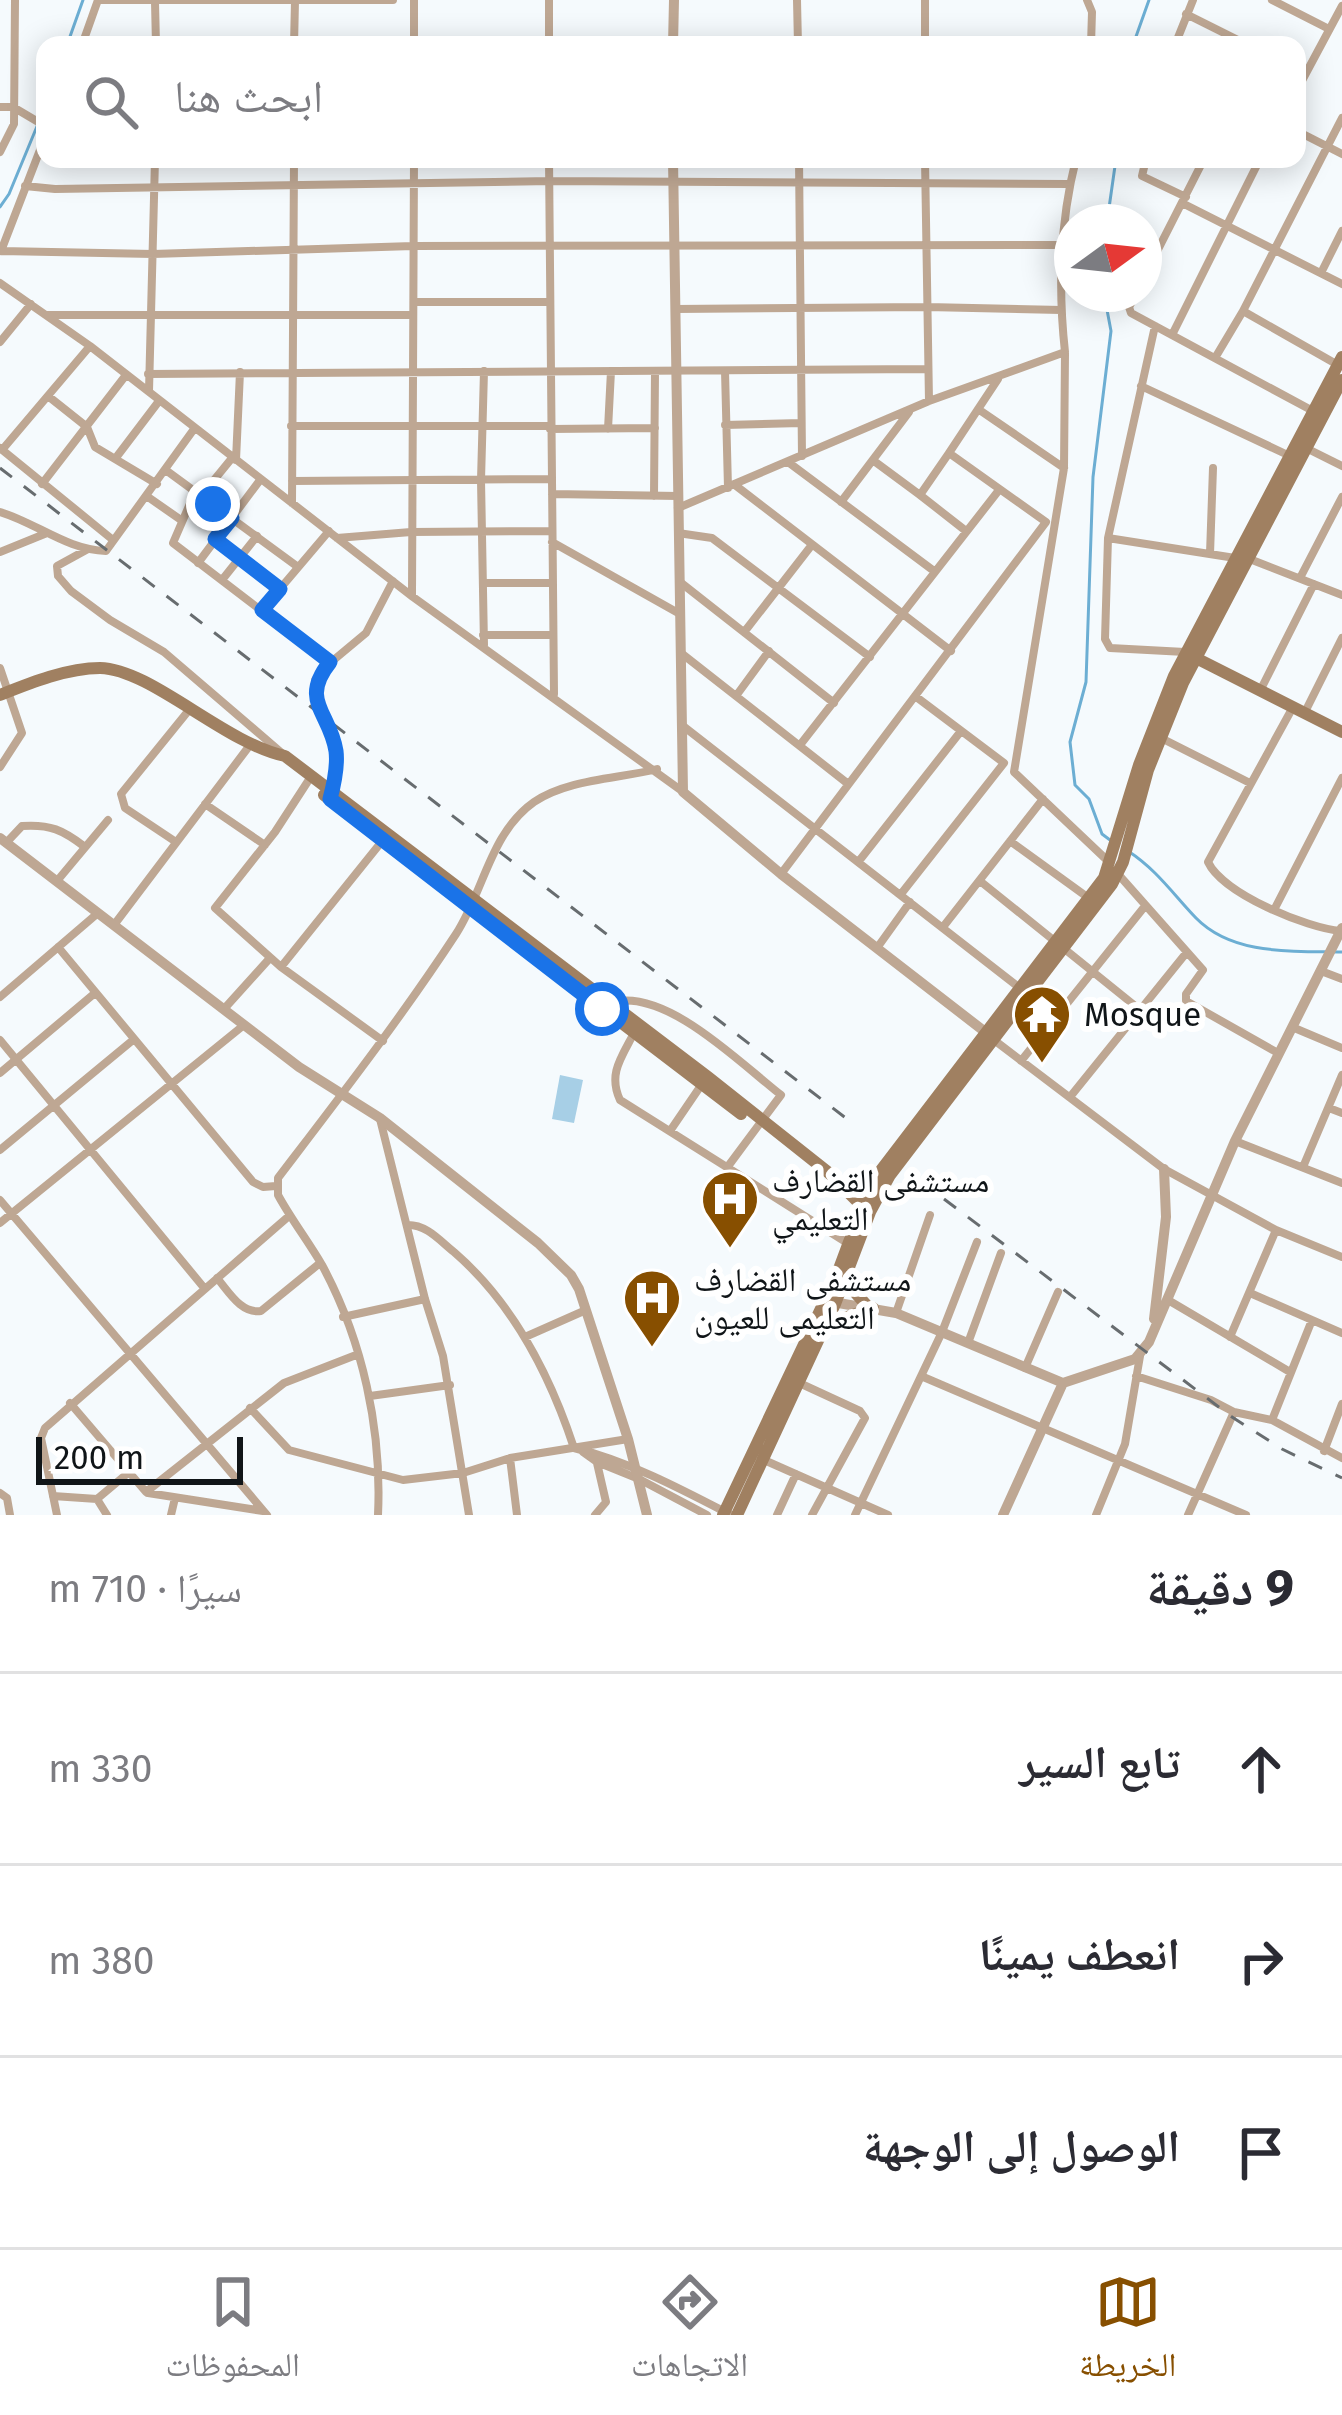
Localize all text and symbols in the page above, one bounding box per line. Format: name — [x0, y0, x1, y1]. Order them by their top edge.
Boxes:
search box — [36, 36, 1306, 168]
icon: search — [78, 69, 144, 135]
text: ابحث هنا — [174, 70, 323, 124]
north arrow — [1054, 204, 1162, 312]
route end — [186, 477, 240, 531]
route start — [575, 982, 629, 1036]
temple icon: Mosque — [1011, 983, 1073, 1065]
place label: Mosque — [1084, 995, 1201, 1035]
place label: مستشفى القضارف التعليمي — [772, 1161, 989, 1244]
hospital icon: مستشفى القضارف التعليمي — [699, 1168, 761, 1250]
place label: مستشفى القضارف التعليمى للعيون — [694, 1260, 911, 1338]
hospital icon: مستشفى القضارف التعليمى للعيون — [621, 1267, 683, 1349]
scale bar — [36, 1431, 243, 1484]
text: 200 m — [54, 1438, 144, 1478]
text: 9 دقيقة — [1146, 1557, 1294, 1619]
text: سيرًا · 710 m — [48, 1566, 242, 1612]
text: تابع السير — [1019, 1736, 1180, 1790]
icon: ahead — [1228, 1736, 1294, 1802]
text: 330 m — [48, 1746, 152, 1792]
text: انعطف يمينًا — [978, 1928, 1180, 1982]
icon: right — [1228, 1928, 1294, 1994]
text: 380 m — [48, 1938, 155, 1984]
text: الوصول إلى الوجهة — [863, 2120, 1180, 2174]
icon: arrive — [1228, 2120, 1294, 2186]
tab: المحفوظات — [166, 2269, 300, 2397]
tab: الاتجاهات — [631, 2269, 748, 2397]
tab: الخريطة — [1079, 2269, 1176, 2397]

